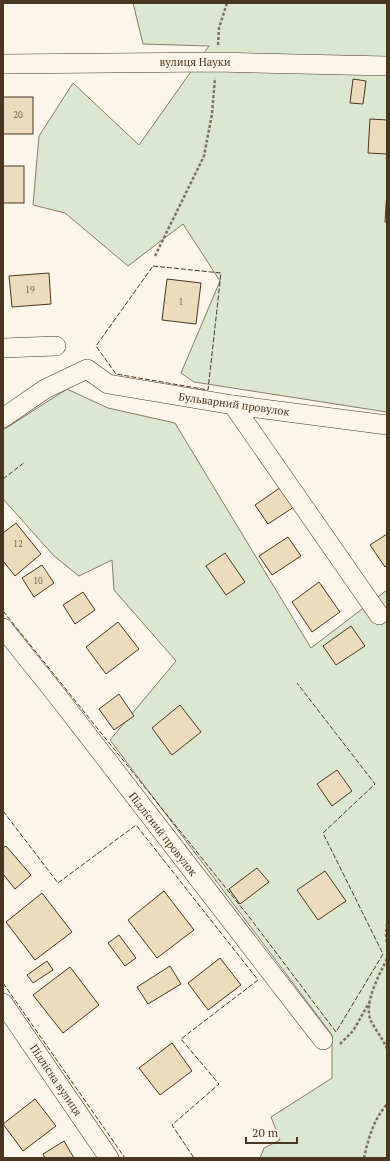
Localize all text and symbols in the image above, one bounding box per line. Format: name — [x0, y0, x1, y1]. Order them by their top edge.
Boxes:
street label: вулиця Науки — [160, 55, 231, 69]
house number: 20 — [13, 109, 23, 121]
house number: 19 — [25, 284, 35, 296]
house number: 1 — [179, 296, 183, 308]
street label: Бульварний провулок — [178, 389, 291, 419]
house number: 12 — [13, 538, 23, 550]
house number: 10 — [33, 575, 43, 587]
street label: Підлісний провулок — [126, 789, 200, 879]
street label: Підлісна вулиця — [27, 1042, 85, 1119]
scale bar — [246, 1119, 297, 1145]
text: 20 m — [252, 1125, 279, 1140]

